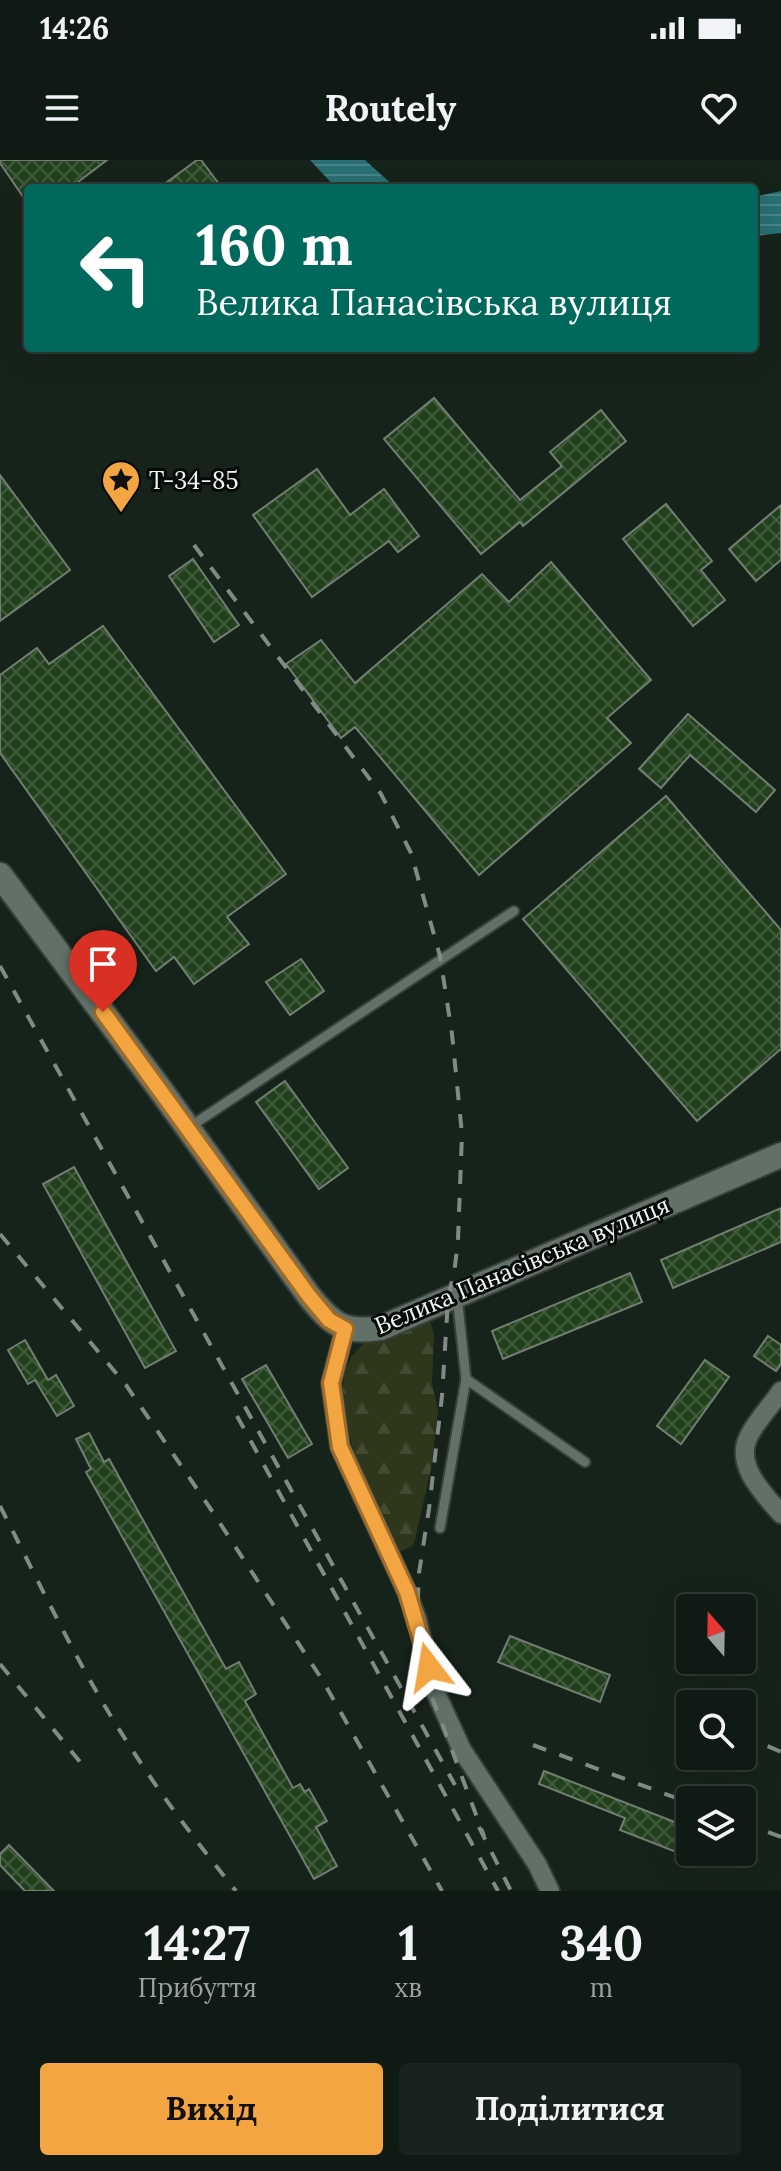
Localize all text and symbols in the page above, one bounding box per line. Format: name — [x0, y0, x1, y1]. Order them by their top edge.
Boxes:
text: 14:26 — [40, 9, 109, 47]
text: Routely — [325, 85, 456, 131]
icon: menu — [40, 86, 84, 130]
icon: heart — [697, 86, 741, 130]
text: 160 m — [196, 209, 353, 280]
icon: left — [64, 216, 168, 320]
text: Велика Панасівська вулиця — [196, 279, 672, 325]
place icon: Т-34-85 — [100, 459, 142, 514]
place label: Т-34-85 — [149, 465, 239, 496]
pin — [69, 930, 137, 1012]
icon: arrive — [81, 942, 125, 986]
street label: Велика Панасівська вулиця — [370, 1189, 674, 1341]
north arrow — [676, 1594, 756, 1674]
map controls — [676, 1594, 756, 1866]
position arrow — [387, 1625, 471, 1709]
button: search — [676, 1690, 756, 1770]
button: layers — [676, 1786, 756, 1866]
text: 14:27 — [144, 1912, 250, 1973]
text: 1 — [398, 1912, 418, 1973]
text: 340 — [560, 1912, 643, 1973]
text: Прибуття — [138, 1971, 257, 2004]
text: хв — [395, 1971, 422, 2004]
text: m — [590, 1971, 613, 2004]
button: Вихід — [40, 2063, 383, 2155]
button: Поділитися — [399, 2063, 741, 2155]

